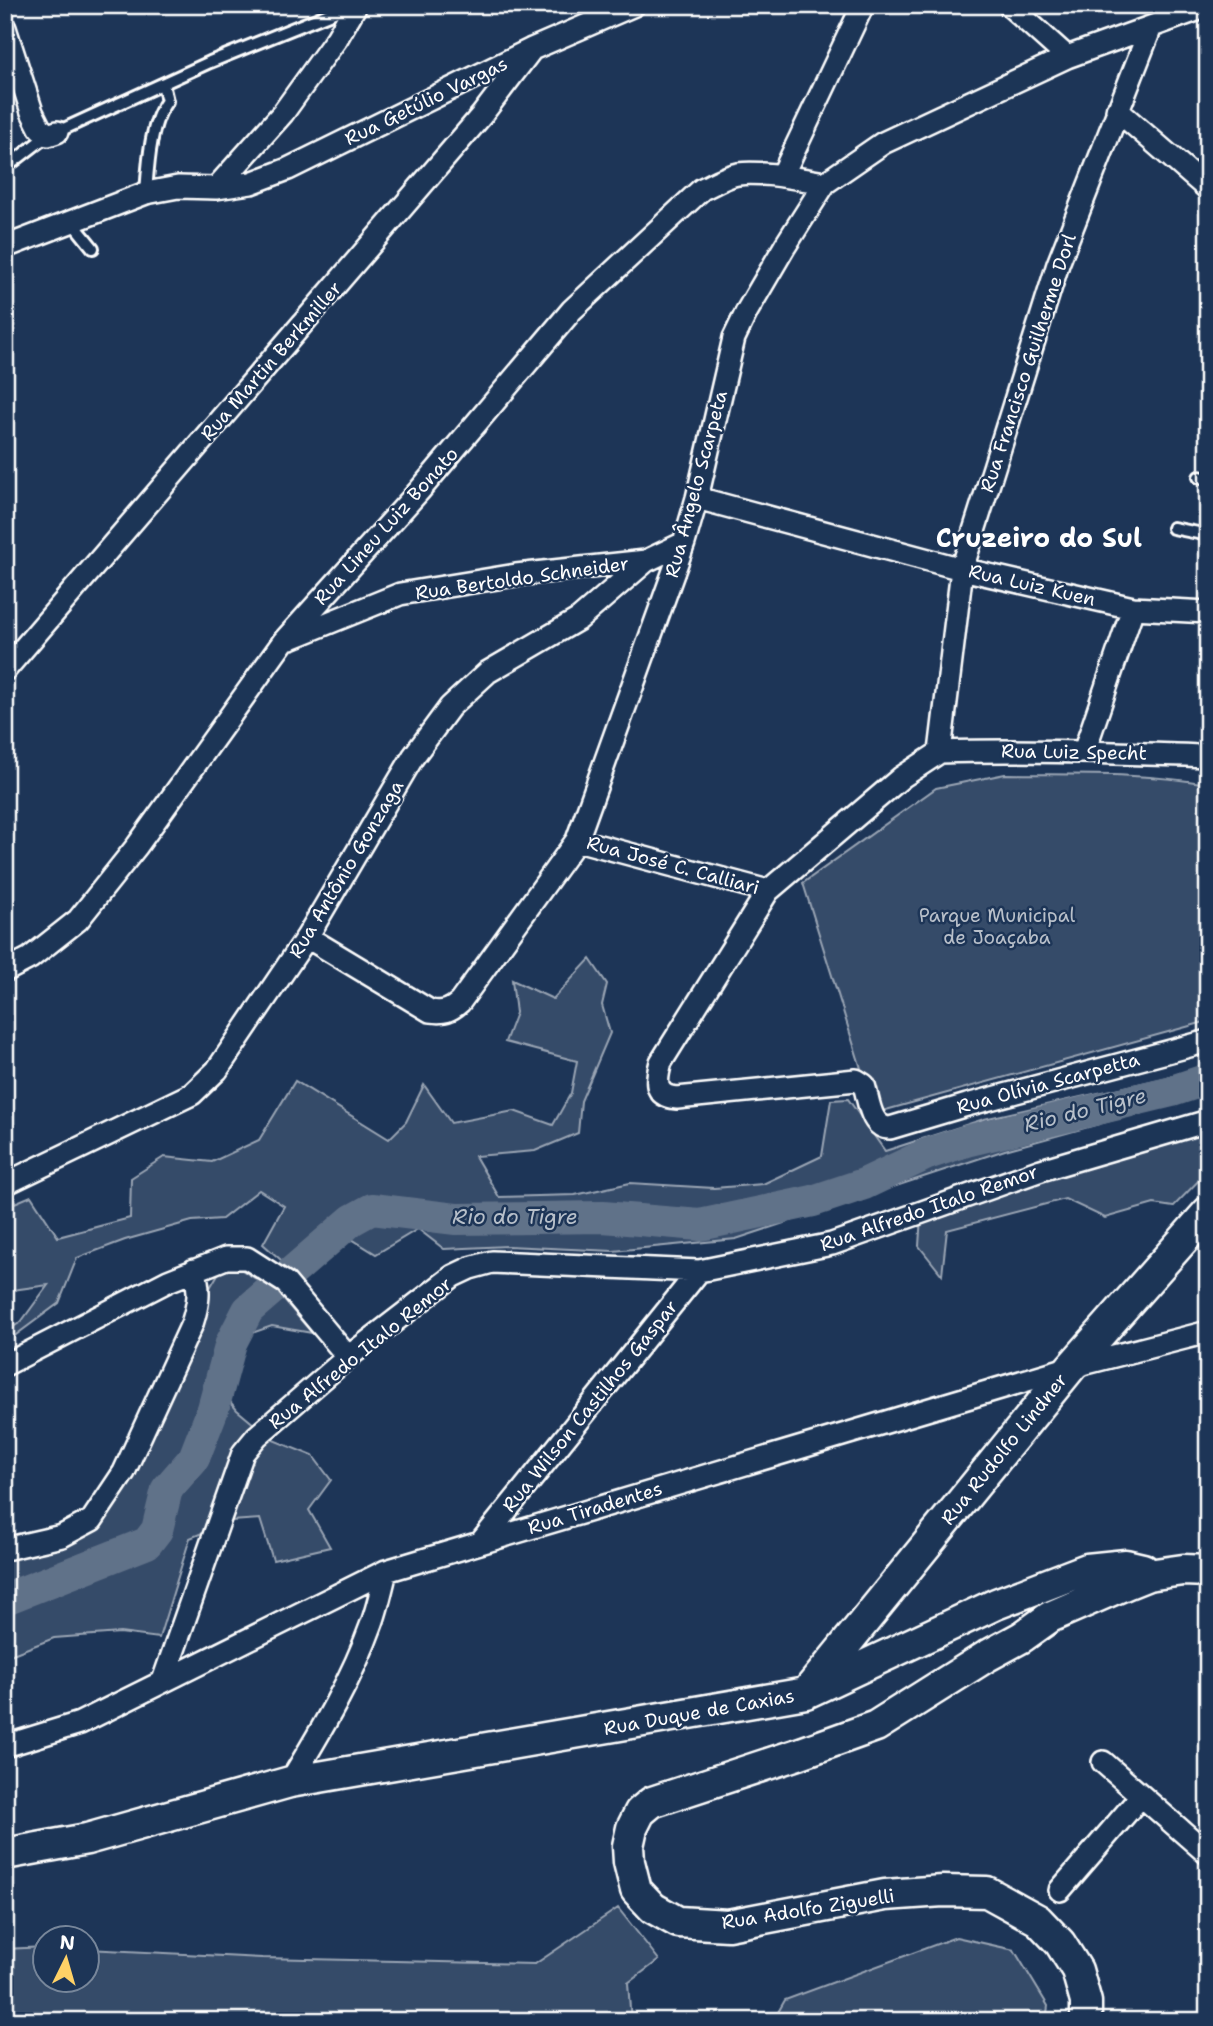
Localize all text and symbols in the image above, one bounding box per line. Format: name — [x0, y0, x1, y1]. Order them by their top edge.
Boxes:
street label: Rua Getúlio Vargas — [341, 51, 511, 151]
street label: Rua Francisco Guilherme Dorl — [974, 230, 1082, 496]
street label: Rua Martin Berkmiller — [195, 276, 347, 446]
street label: Rua Ângelo Scarpeta — [658, 387, 733, 580]
street label: Rua Lineu Luiz Bonato — [308, 442, 464, 610]
district label: Cruzeiro do Sul — [936, 520, 1142, 555]
street label: Rua Bertoldo Schneider — [414, 551, 630, 605]
street label: Rua Luiz Kuen — [966, 558, 1098, 612]
street label: Rua Luiz Specht — [1001, 738, 1147, 766]
street label: Rua Antônio Gonzaga — [283, 775, 409, 963]
street label: Rua José C. Calliari — [584, 830, 762, 900]
park label: Parque Municipal de Joaçaba — [919, 903, 1076, 950]
street label: Rua Olívia Scarpetta — [954, 1047, 1142, 1119]
water label: Rio do Tigre — [1021, 1081, 1149, 1139]
street label: Rua Alfredo Italo Remor — [817, 1159, 1041, 1257]
water label: Rio do Tigre — [452, 1203, 578, 1231]
street label: Rua Alfredo Italo Remor — [263, 1271, 457, 1435]
street label: Rua Wilson Castilhos Gaspar — [497, 1295, 683, 1517]
street label: Rua Rudolfo Lindner — [935, 1368, 1073, 1530]
street label: Rua Tiradentes — [525, 1476, 665, 1540]
street label: Rua Duque de Caxias — [602, 1683, 796, 1741]
street label: Rua Adolfo Ziguelli — [720, 1883, 896, 1935]
north arrow — [32, 1924, 102, 1994]
text: N — [59, 1929, 76, 1956]

